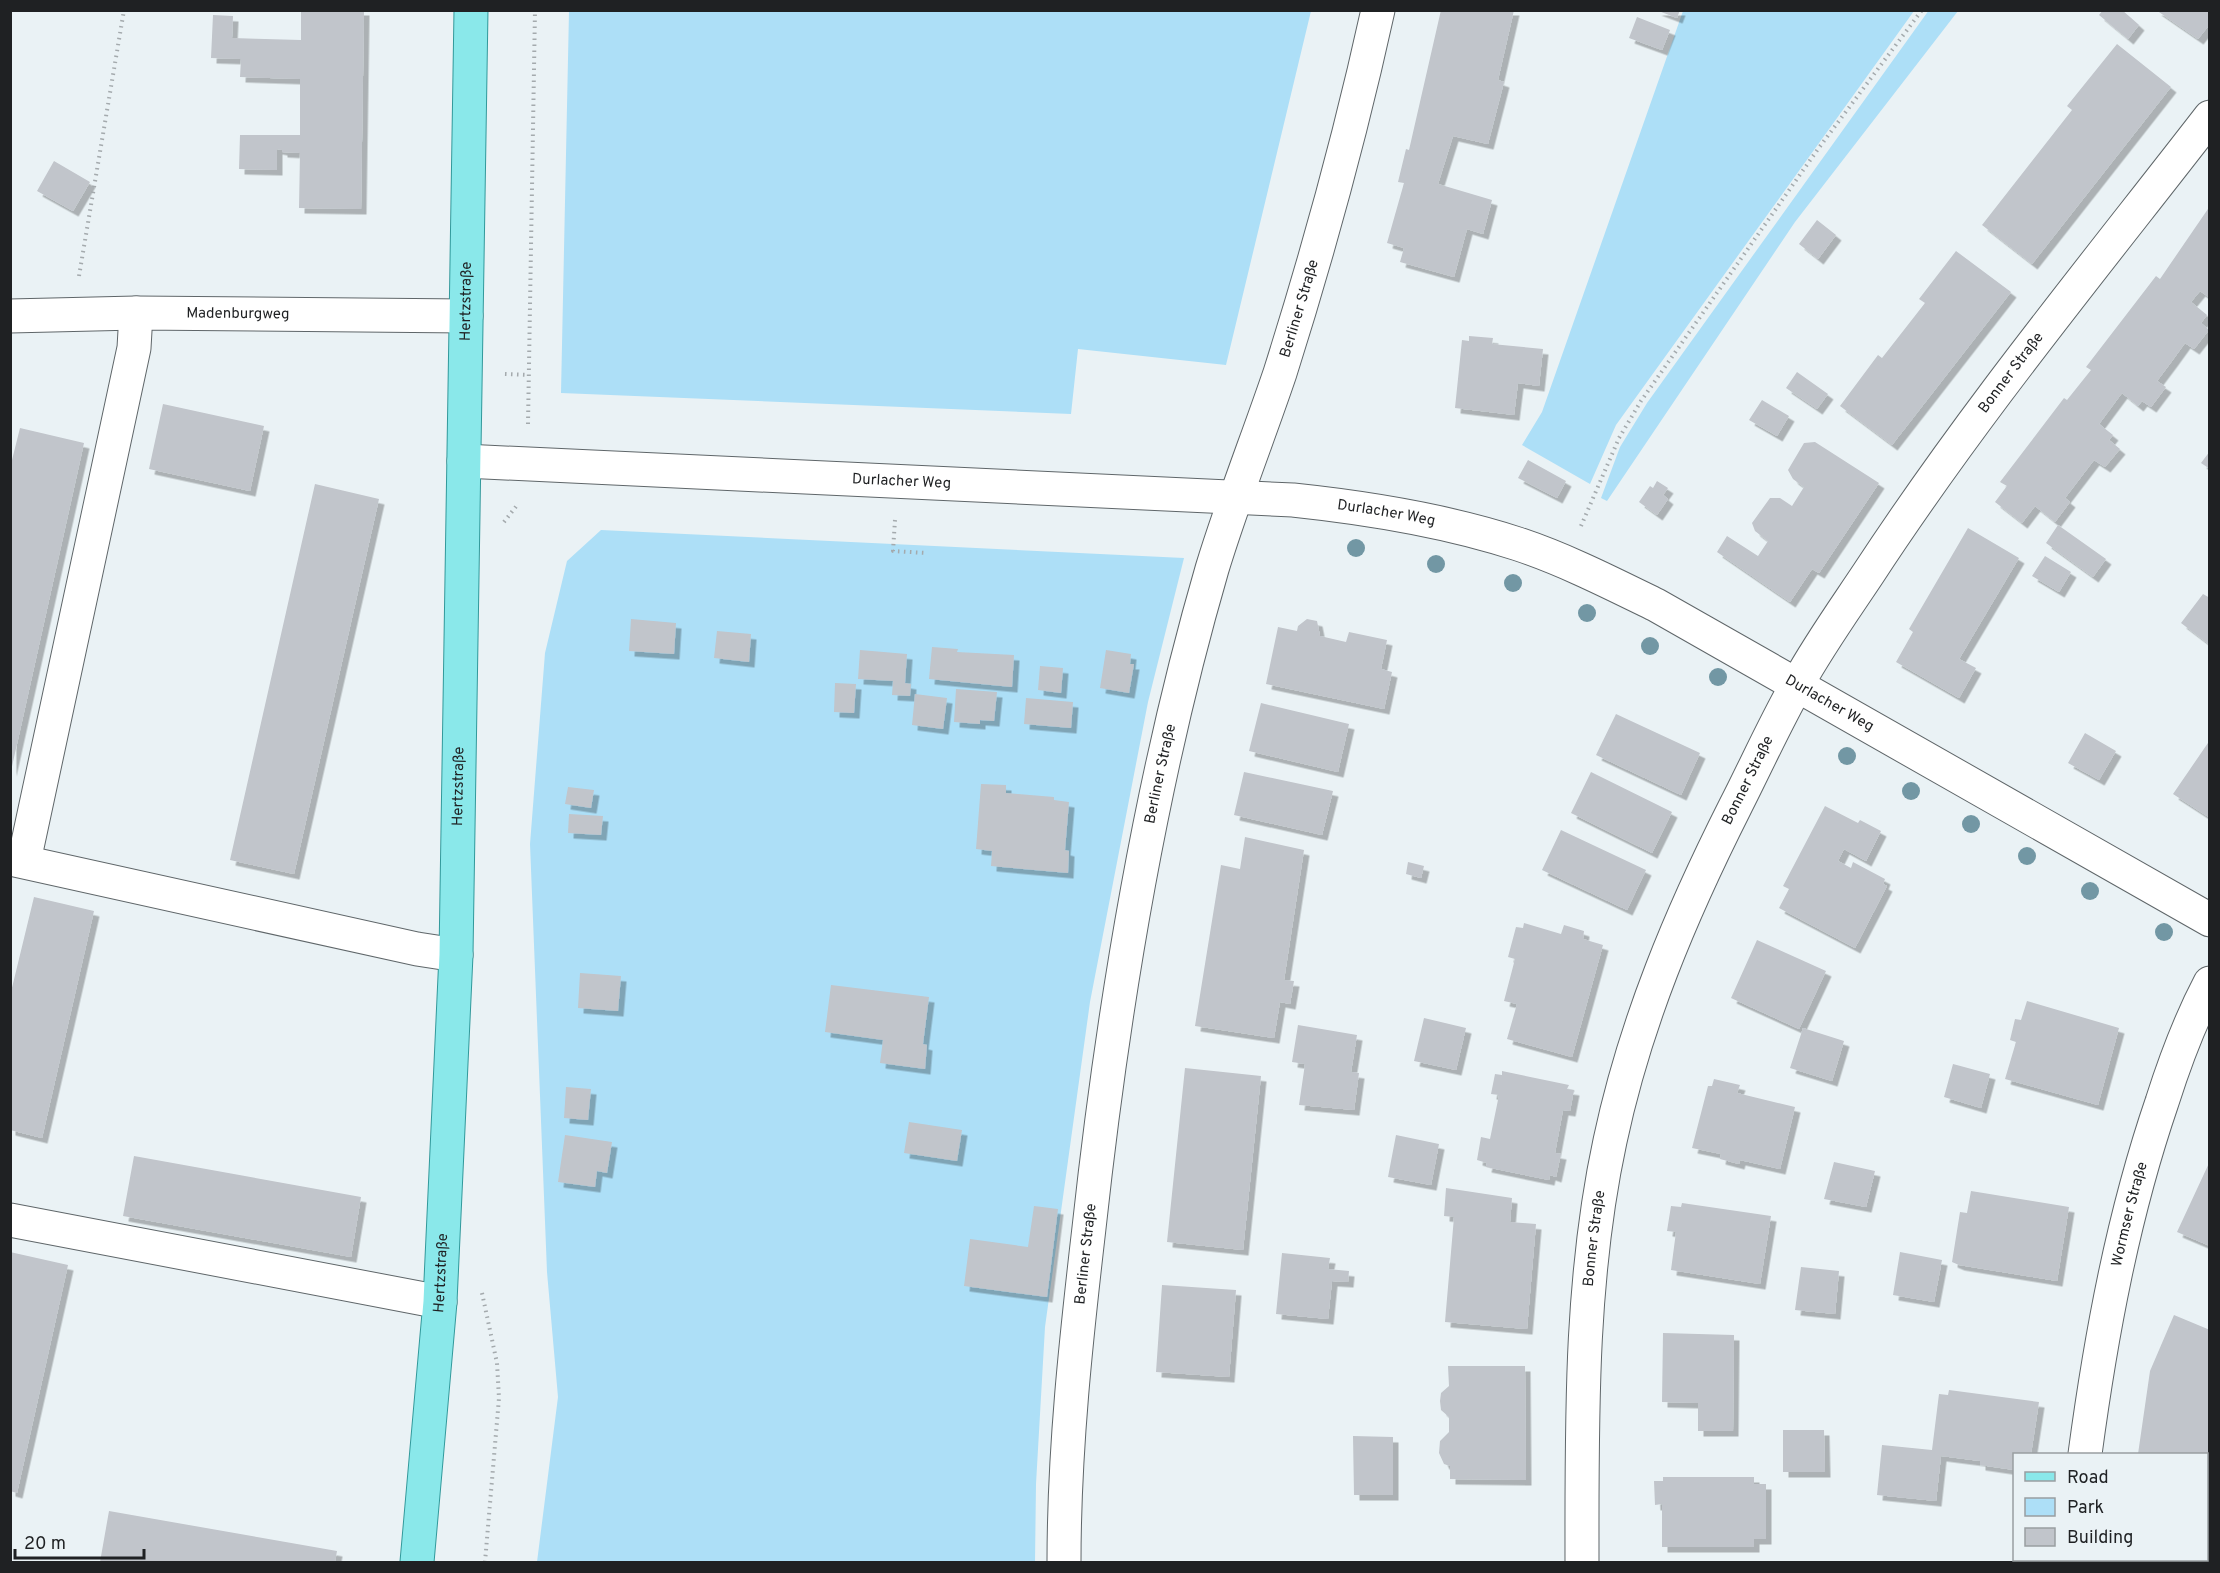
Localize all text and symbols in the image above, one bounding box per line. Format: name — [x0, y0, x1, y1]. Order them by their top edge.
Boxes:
street label: Berliner Straße — [1276, 257, 1323, 360]
street label: Hertzstraße — [456, 262, 477, 341]
street label: Madenburgweg — [186, 304, 290, 324]
street label: Bonner Straße — [1974, 329, 2048, 417]
street label: Durlacher Weg — [852, 470, 952, 493]
street label: Durlacher Weg — [1336, 496, 1437, 531]
street label: Durlacher Weg — [1782, 671, 1877, 736]
street label: Berliner Straße — [1141, 722, 1181, 826]
street label: Bonner Straße — [1718, 733, 1778, 828]
street label: Hertzstraße — [449, 746, 469, 826]
street label: Wormser Straße — [2108, 1160, 2152, 1268]
street label: Bonner Straße — [1579, 1189, 1610, 1287]
street label: Berliner Straße — [1071, 1202, 1101, 1306]
street label: Hertzstraße — [430, 1233, 453, 1314]
legend — [2013, 1453, 2208, 1561]
text: Road — [2067, 1467, 2109, 1490]
text: Park — [2067, 1497, 2104, 1520]
scale bar — [15, 1522, 144, 1560]
text: Building — [2067, 1527, 2133, 1550]
text: 20 m — [24, 1533, 66, 1556]

